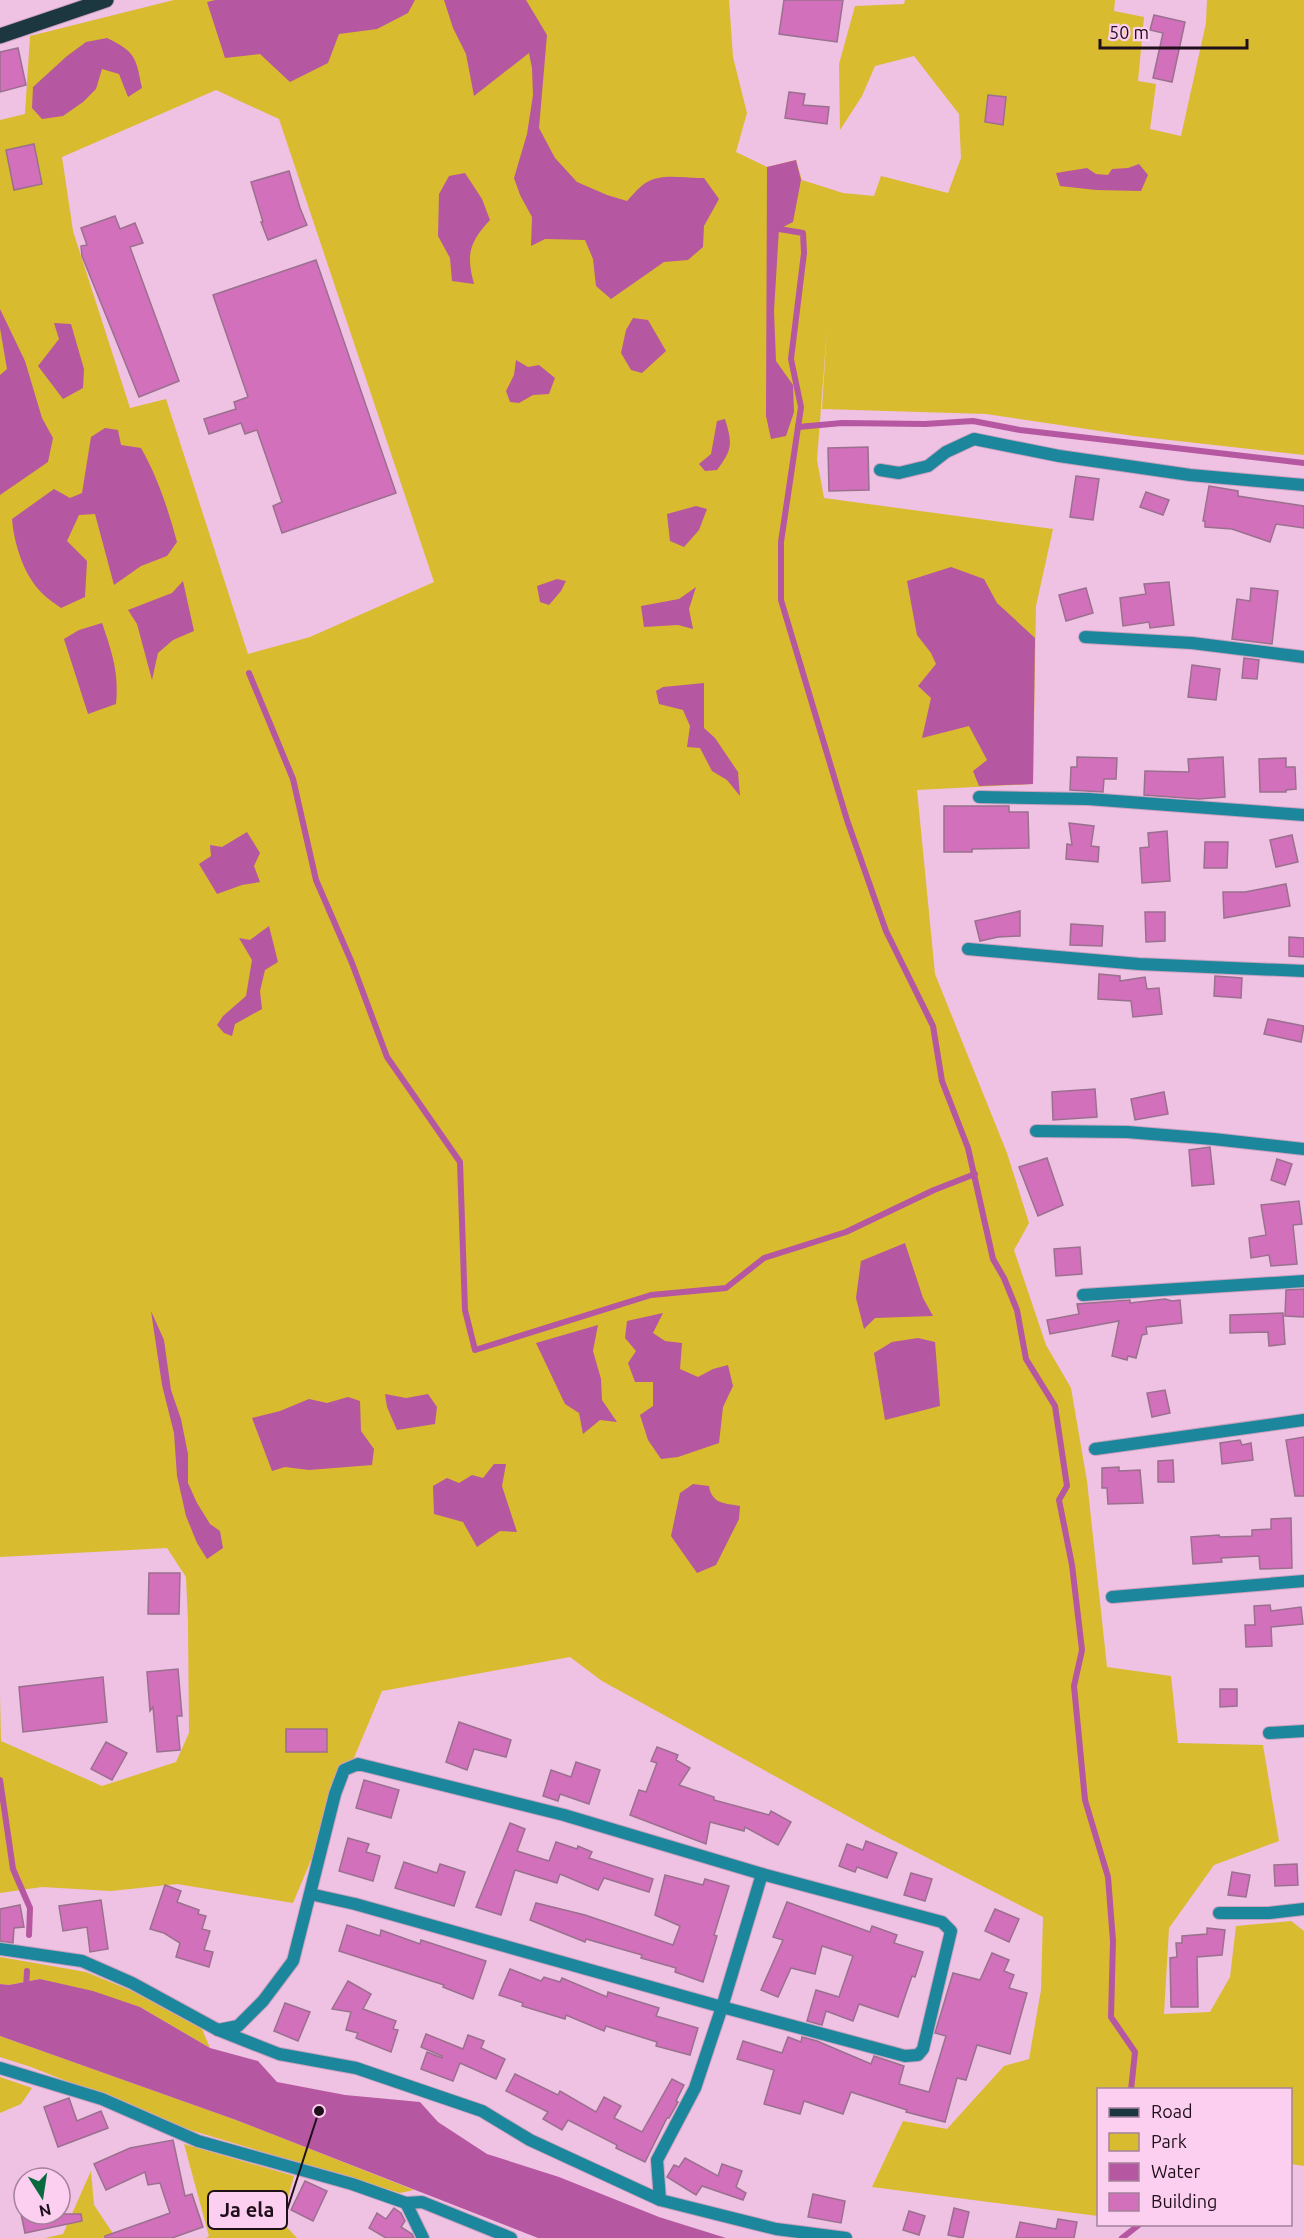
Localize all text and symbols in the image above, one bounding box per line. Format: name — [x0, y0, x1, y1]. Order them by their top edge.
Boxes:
scale bar — [1100, 12, 1247, 50]
text: 50 m — [1109, 22, 1149, 42]
legend — [1097, 2088, 1292, 2226]
text: Road — [1151, 2101, 1193, 2121]
text: Park — [1151, 2131, 1187, 2151]
text: Water — [1151, 2161, 1201, 2181]
north arrow — [12, 2166, 72, 2226]
callout: Ja ela — [208, 2191, 287, 2229]
text: Building — [1151, 2191, 1217, 2211]
text: Ja ela — [220, 2198, 274, 2221]
text: N — [37, 2201, 53, 2221]

